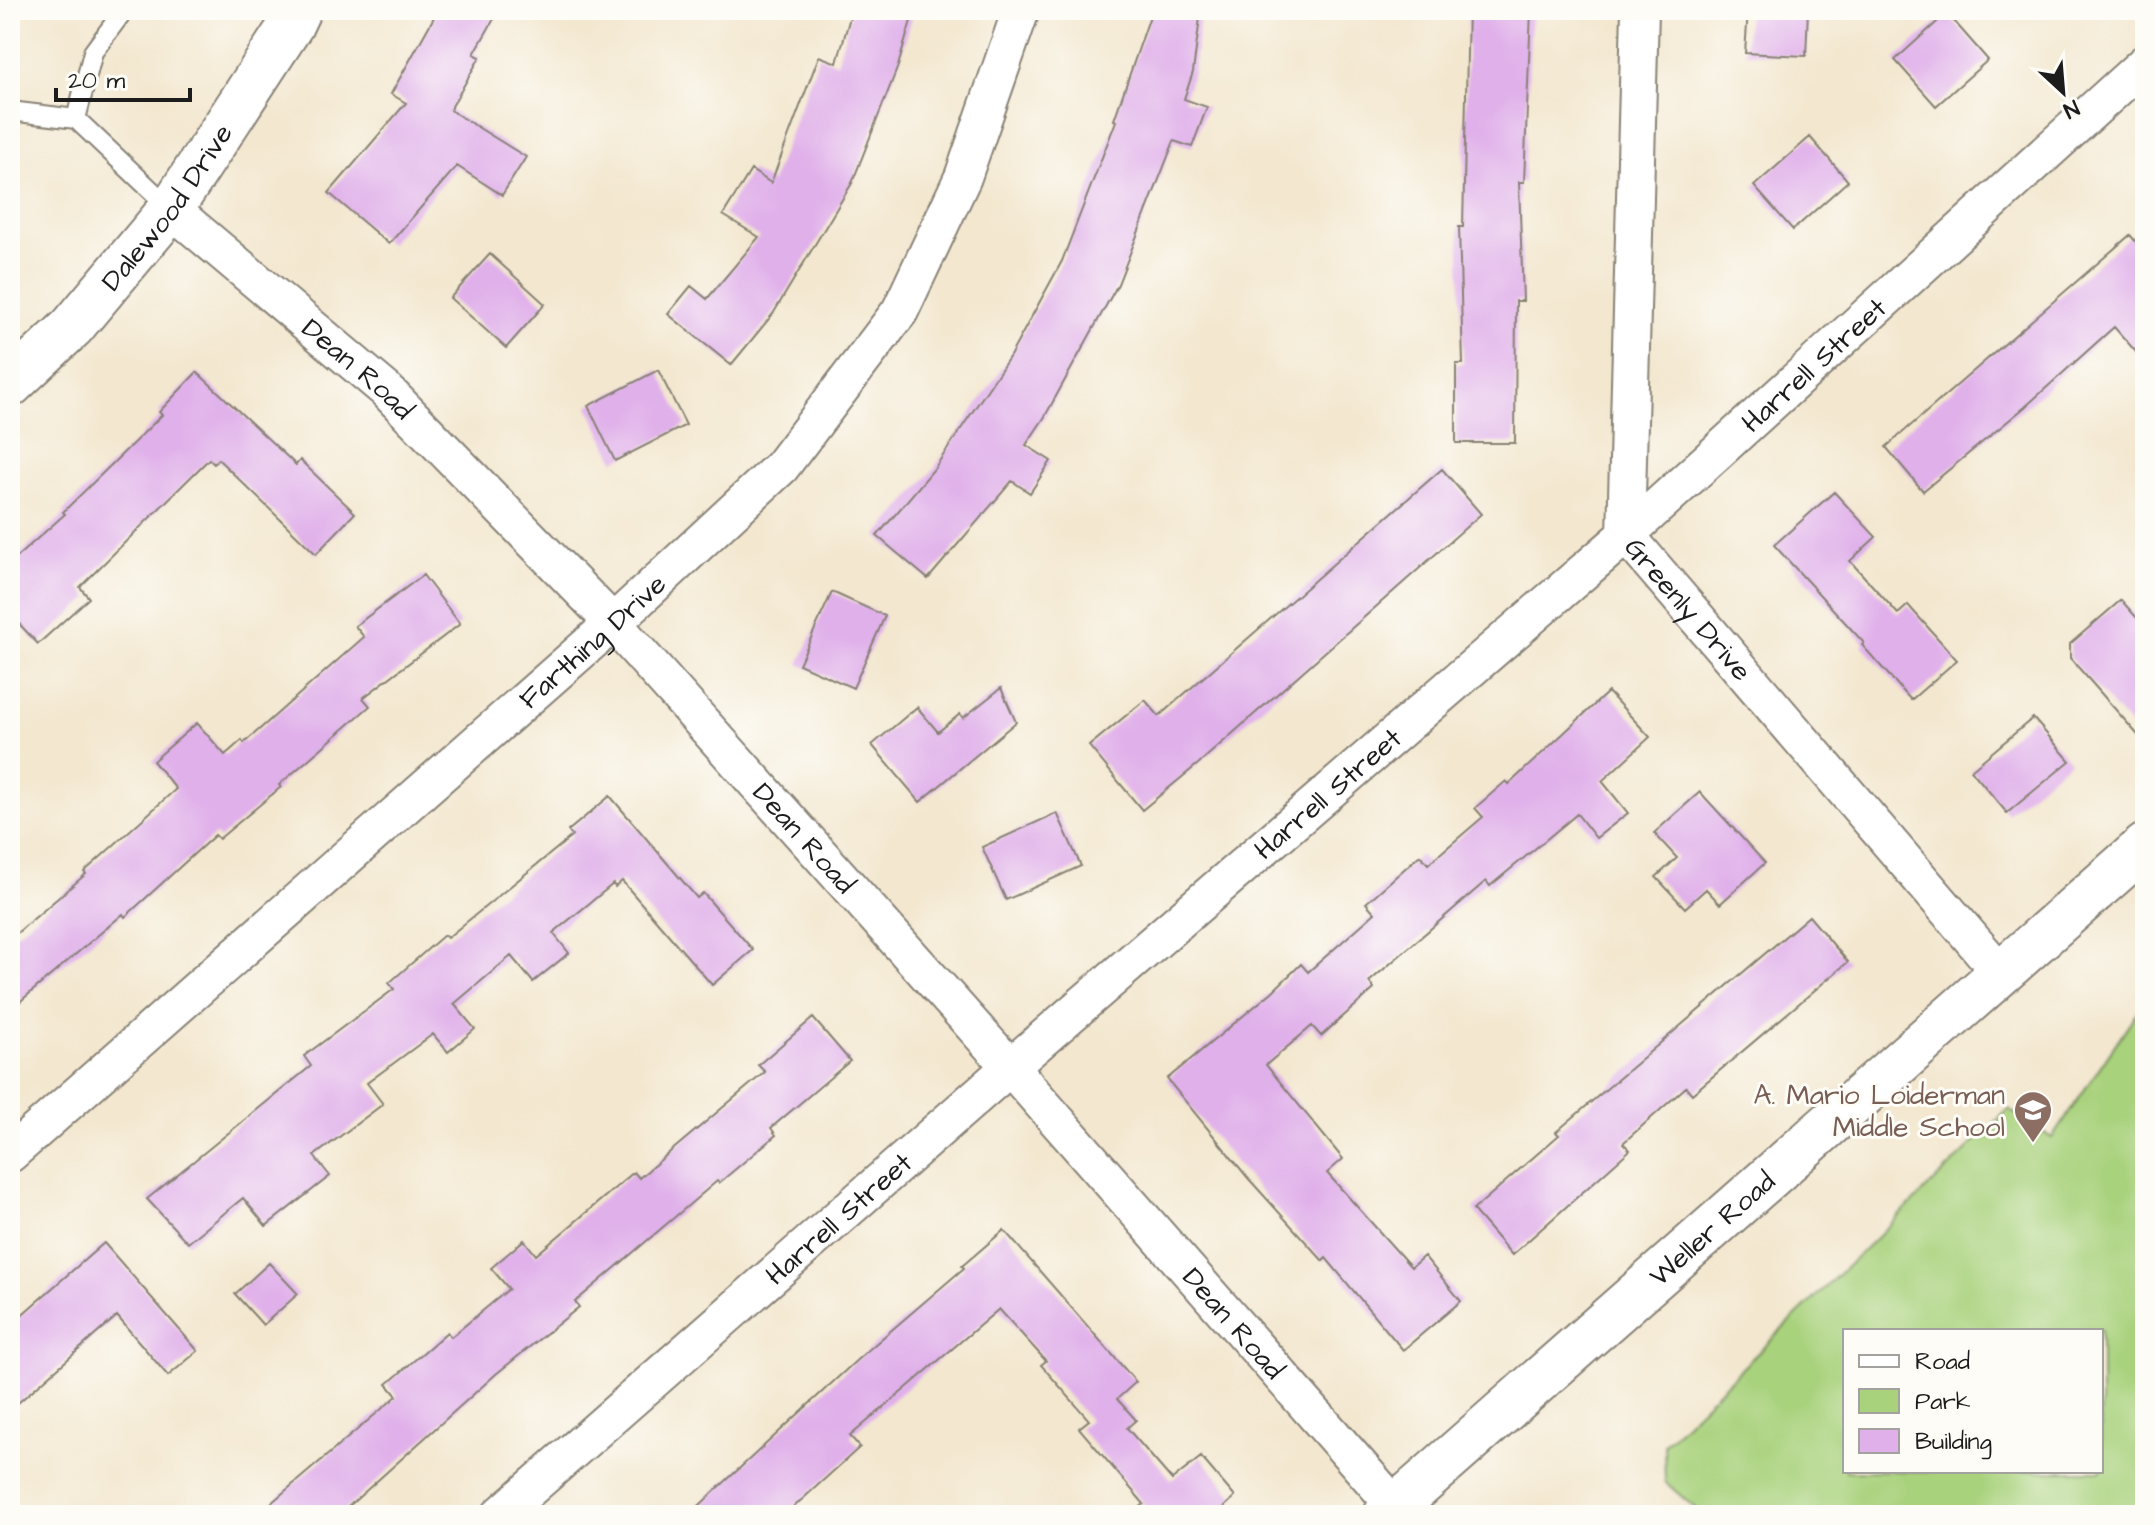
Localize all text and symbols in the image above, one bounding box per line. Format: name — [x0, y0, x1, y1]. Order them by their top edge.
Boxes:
scale bar — [56, 52, 190, 102]
north arrow — [2023, 52, 2103, 132]
text: 20 m — [68, 64, 125, 98]
text: N — [2058, 92, 2084, 126]
street label: Dalewood Drive — [93, 117, 242, 300]
street label: Harrell Street — [1733, 289, 1896, 442]
street label: Dean Road — [293, 310, 422, 429]
street label: Greenly Drive — [1615, 529, 1760, 690]
street label: Farthing Drive — [511, 565, 675, 718]
street label: Harrell Street — [1246, 719, 1411, 869]
street label: Dean Road — [743, 774, 864, 903]
place label: A. Mario Loiderman Middle School — [1753, 1076, 2005, 1147]
school or university icon: A. Mario Loiderman Middle School — [2012, 1089, 2054, 1144]
street label: Harrell Street — [757, 1143, 921, 1294]
street label: Weller Road — [1641, 1163, 1784, 1296]
street label: Dean Road — [1173, 1259, 1293, 1388]
legend — [1843, 1329, 2103, 1473]
text: Road — [1915, 1345, 1970, 1379]
text: Park — [1915, 1385, 1971, 1419]
text: Building — [1915, 1425, 1992, 1460]

